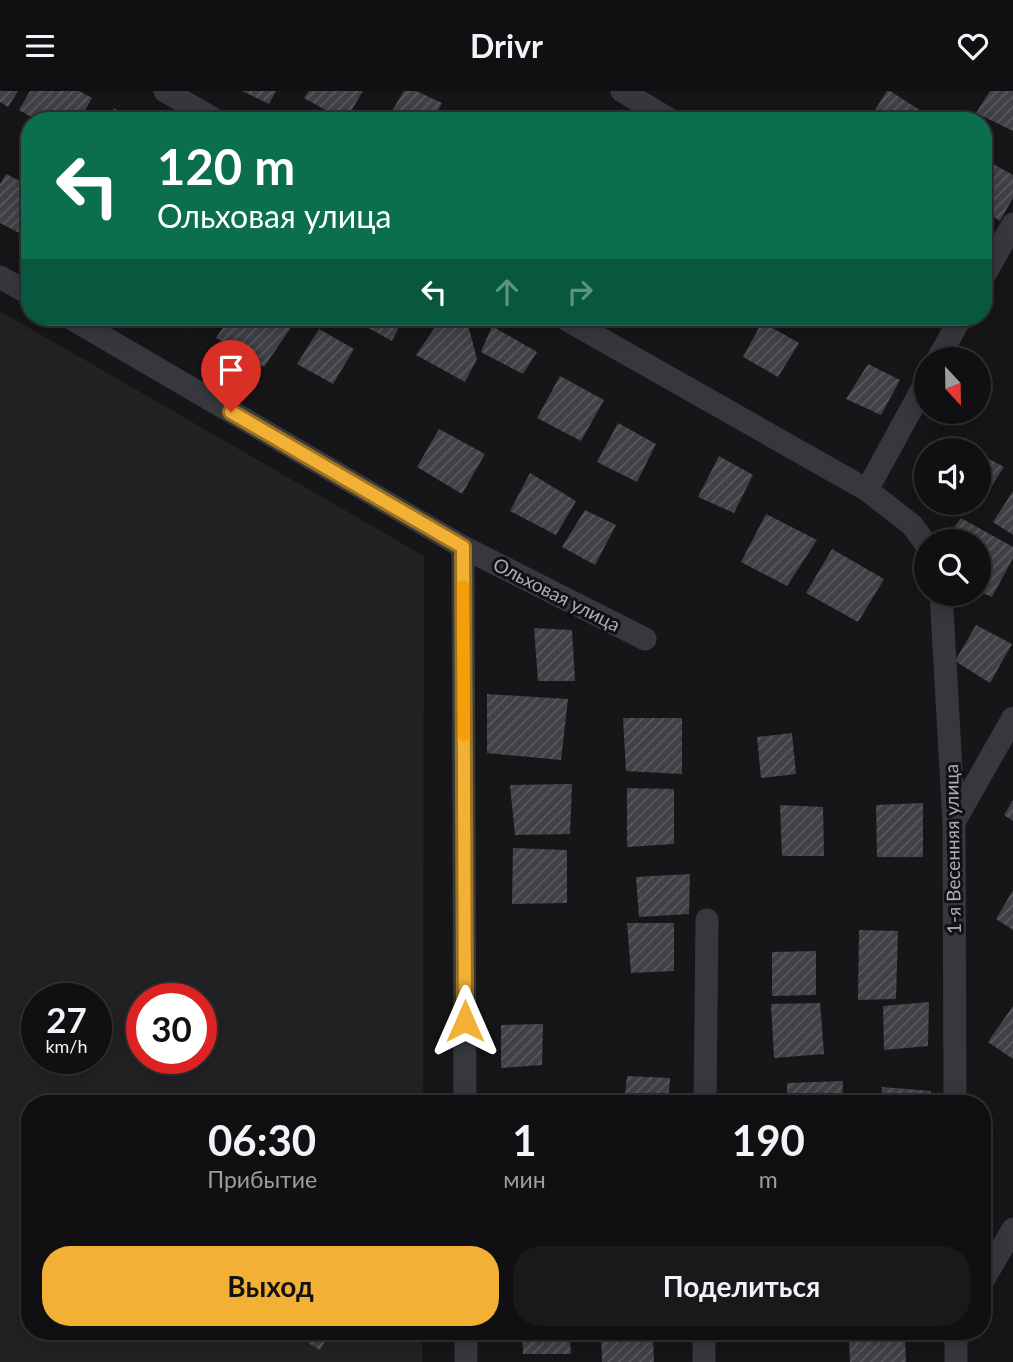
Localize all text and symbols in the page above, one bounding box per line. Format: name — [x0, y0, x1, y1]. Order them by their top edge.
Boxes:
text: Drivr — [470, 26, 543, 65]
icon: menu — [21, 27, 59, 65]
icon: heart — [954, 27, 992, 65]
text: 120 m — [157, 137, 295, 195]
icon: left — [42, 140, 133, 231]
text: Ольховая улица — [157, 196, 391, 235]
icon: left — [415, 273, 453, 311]
icon: ahead — [488, 273, 526, 311]
icon: right — [561, 273, 599, 311]
pin — [201, 340, 261, 412]
north arrow — [914, 347, 990, 423]
map controls — [914, 347, 991, 606]
icon: arrive — [212, 351, 250, 389]
button: sound — [914, 438, 991, 515]
button: search — [914, 529, 991, 606]
street label: Ольховая улица — [490, 552, 624, 636]
street label: 1-я Весенняя улица — [939, 764, 965, 934]
speed limit sign: 30 — [126, 983, 217, 1074]
position arrow — [428, 984, 502, 1058]
text: 27 — [46, 998, 87, 1040]
text: km/h — [45, 1035, 88, 1057]
text: 06:30 — [208, 1115, 316, 1165]
text: 1 — [512, 1115, 537, 1165]
text: 190 — [732, 1115, 805, 1165]
text: Прибытие — [207, 1165, 317, 1193]
text: мин — [503, 1165, 546, 1193]
text: m — [759, 1165, 778, 1193]
button: Выход — [42, 1246, 499, 1326]
button: Поделиться — [513, 1246, 970, 1326]

